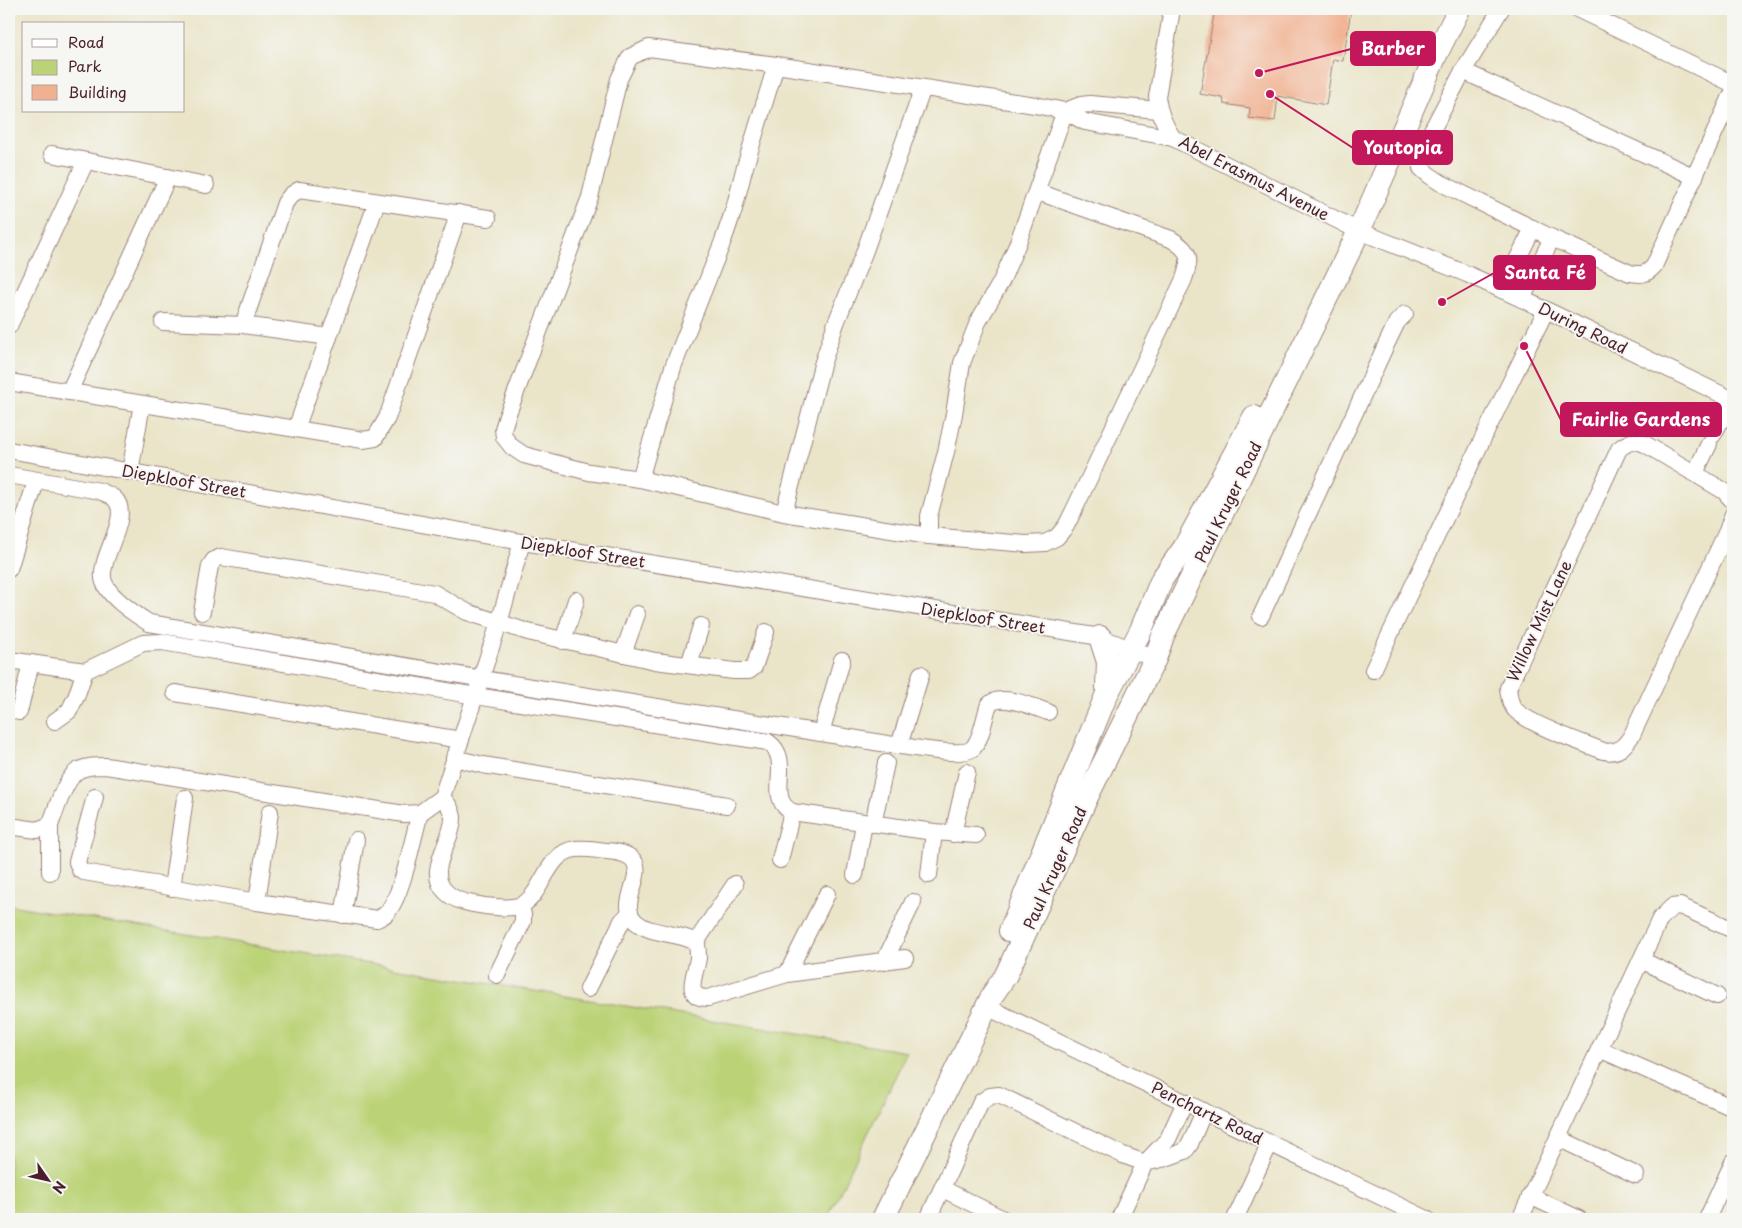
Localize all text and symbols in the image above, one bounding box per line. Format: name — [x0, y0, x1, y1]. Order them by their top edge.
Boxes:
legend — [22, 22, 185, 112]
text: Road — [68, 30, 104, 53]
callout: Barber — [1351, 32, 1435, 65]
text: Barber — [1361, 34, 1426, 61]
text: Park — [68, 54, 102, 77]
text: Building — [68, 80, 127, 103]
street label: Abel Erasmus Avenue — [1175, 129, 1334, 226]
callout: Youtopia — [1353, 131, 1452, 164]
text: Youtopia — [1363, 133, 1443, 160]
callout: Santa Fé — [1494, 256, 1595, 289]
text: Santa Fé — [1504, 258, 1586, 285]
street label: During Road — [1535, 295, 1632, 359]
callout: Fairlie Gardens — [1561, 403, 1721, 436]
text: Fairlie Gardens — [1572, 405, 1711, 432]
street label: Paul Kruger Road — [1187, 437, 1267, 566]
street label: Diepkloof Street — [120, 457, 249, 503]
street label: Diepkloof Street — [519, 529, 648, 573]
street label: Willow Mist Lane — [1499, 556, 1577, 685]
street label: Diepkloof Street — [919, 595, 1048, 639]
street label: Paul Kruger Road — [1016, 802, 1092, 933]
street label: Penchartz Road — [1147, 1075, 1267, 1150]
north arrow — [22, 1156, 72, 1206]
text: N — [47, 1177, 71, 1198]

